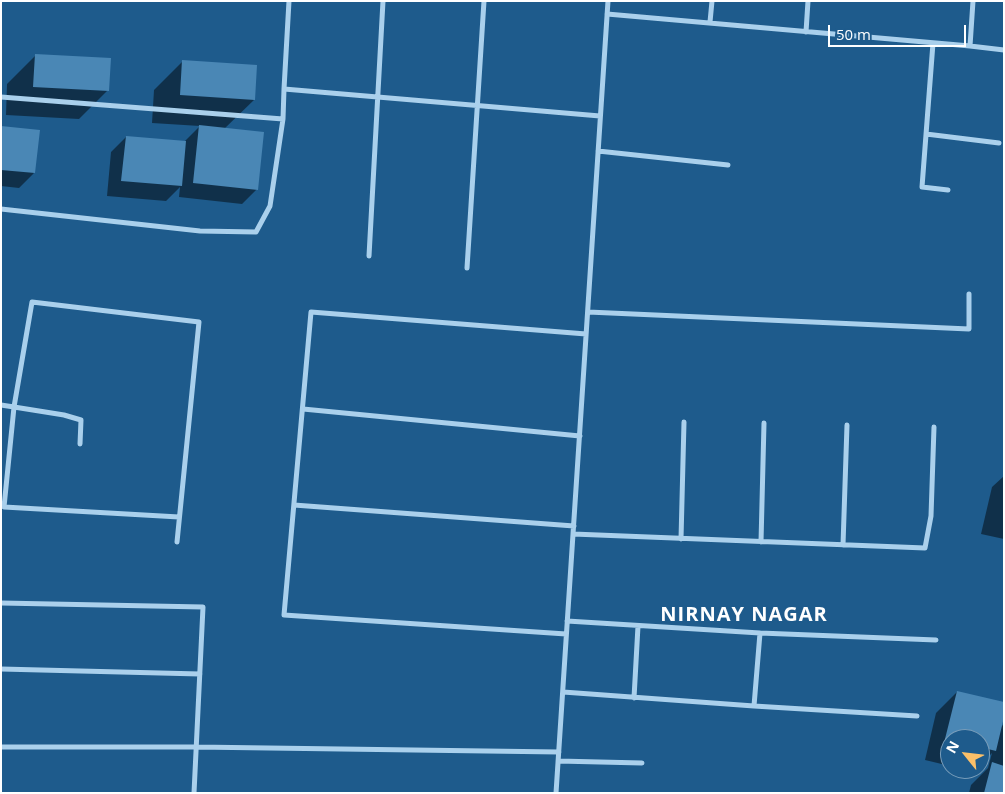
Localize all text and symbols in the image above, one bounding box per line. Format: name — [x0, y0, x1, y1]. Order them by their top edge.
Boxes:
scale bar — [830, 15, 968, 47]
text: 50 m — [836, 24, 871, 44]
district label: NIRNAY NAGAR — [659, 603, 829, 627]
north arrow — [940, 729, 990, 779]
text: N — [941, 737, 963, 757]

